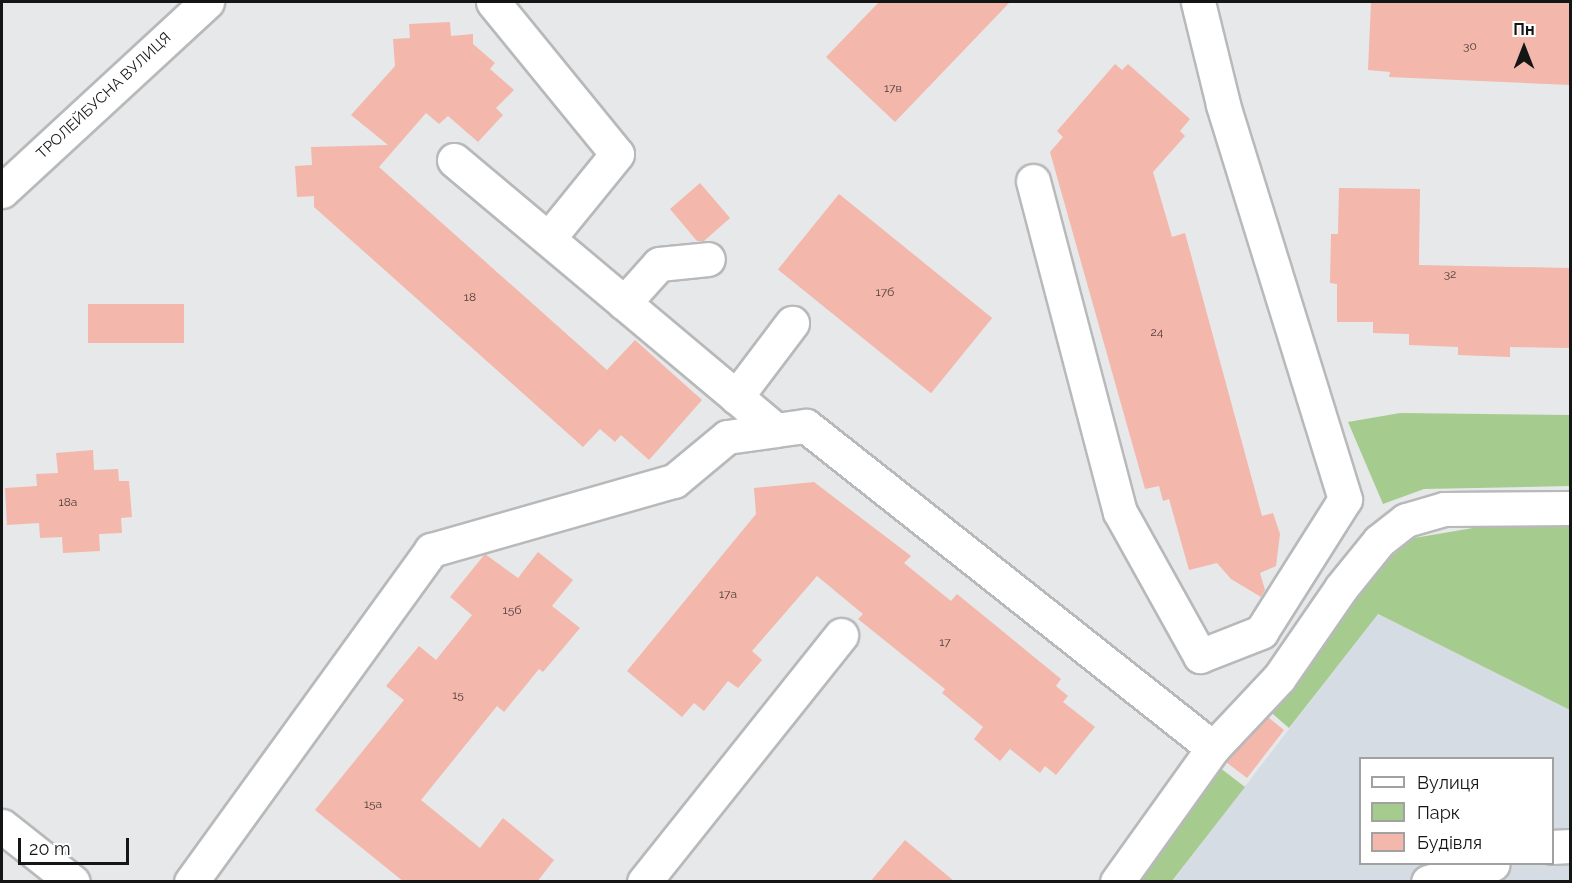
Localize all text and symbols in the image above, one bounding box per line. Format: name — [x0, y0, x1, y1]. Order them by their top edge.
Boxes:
north arrow — [1494, 18, 1554, 78]
text: Пн — [1513, 20, 1535, 39]
street label: ТРОЛЕЙБУСНА ВУЛИЦЯ — [33, 29, 175, 163]
house number: 30 — [1463, 40, 1477, 54]
house number: 17в — [884, 82, 902, 96]
house number: 32 — [1444, 268, 1456, 282]
house number: 17б — [876, 286, 894, 300]
house number: 18 — [464, 291, 476, 305]
house number: 24 — [1151, 326, 1163, 340]
house number: 18а — [59, 496, 77, 510]
house number: 17а — [719, 588, 737, 602]
house number: 15б — [503, 604, 521, 618]
house number: 17 — [939, 636, 951, 650]
house number: 15 — [452, 689, 464, 703]
legend — [1359, 757, 1554, 865]
text: Вулиця — [1417, 772, 1479, 793]
house number: 15а — [364, 798, 382, 812]
text: Парк — [1417, 802, 1460, 823]
scale bar — [21, 826, 132, 864]
text: Будівля — [1417, 832, 1482, 853]
text: 20 m — [29, 838, 71, 859]

